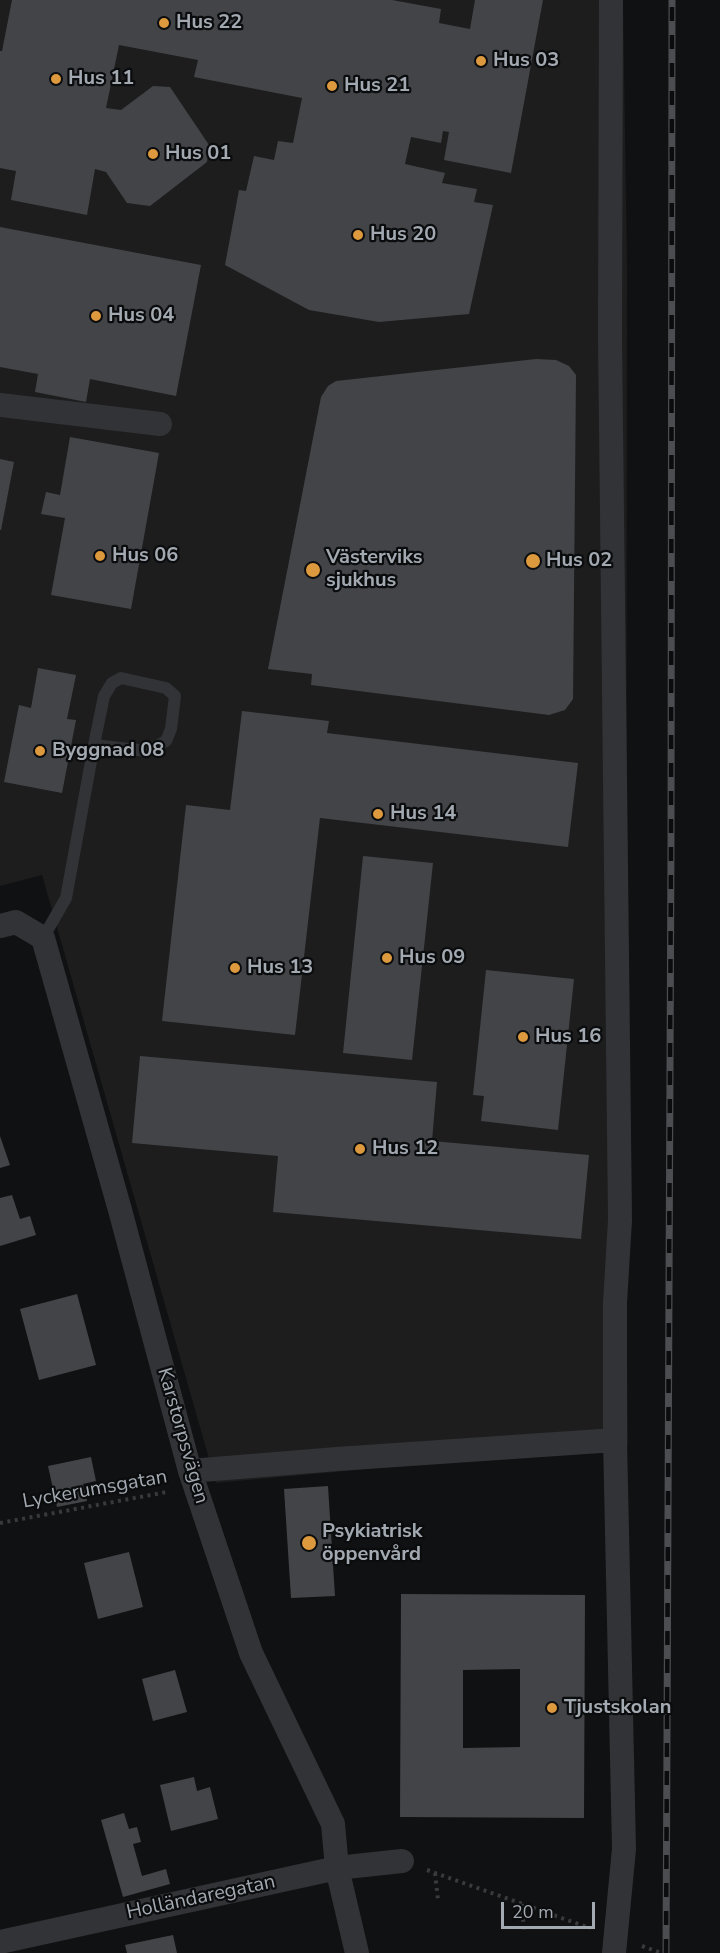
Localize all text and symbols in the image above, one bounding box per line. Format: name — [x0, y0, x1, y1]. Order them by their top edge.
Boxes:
place label: Hus 22 — [176, 11, 242, 35]
marker: Hus 22 — [157, 16, 171, 30]
place label: Hus 03 — [493, 49, 559, 73]
marker: Hus 03 — [474, 54, 488, 68]
place label: Hus 11 — [68, 67, 134, 91]
marker: Hus 11 — [49, 72, 63, 86]
place label: Hus 21 — [344, 74, 410, 98]
marker: Hus 21 — [325, 79, 339, 93]
place label: Hus 01 — [165, 142, 231, 166]
marker: Hus 01 — [146, 147, 160, 161]
place label: Hus 20 — [370, 223, 436, 247]
marker: Hus 20 — [351, 228, 365, 242]
place label: Hus 04 — [108, 304, 174, 328]
marker: Hus 04 — [89, 309, 103, 323]
place label: Hus 06 — [112, 544, 178, 568]
place label: Västerviks sjukhus — [326, 546, 422, 593]
marker: Hus 06 — [93, 549, 107, 563]
place label: Hus 02 — [546, 549, 612, 573]
marker: Hus 02 — [524, 552, 542, 570]
marker: Västerviks sjukhus — [304, 561, 322, 579]
place label: Byggnad 08 — [52, 739, 164, 763]
marker: Byggnad 08 — [33, 744, 47, 758]
place label: Hus 14 — [390, 802, 456, 826]
marker: Hus 14 — [371, 807, 385, 821]
place label: Hus 09 — [399, 946, 465, 970]
marker: Hus 09 — [380, 951, 394, 965]
place label: Hus 13 — [247, 956, 313, 980]
marker: Hus 13 — [228, 961, 242, 975]
place label: Hus 16 — [535, 1025, 601, 1049]
marker: Hus 16 — [516, 1030, 530, 1044]
place label: Hus 12 — [372, 1137, 438, 1161]
marker: Hus 12 — [353, 1142, 367, 1156]
street label: Karstorpsvägen — [151, 1365, 213, 1507]
street label: Lyckerumsgatan — [21, 1465, 169, 1515]
place label: Psykiatrisk öppenvård — [322, 1520, 423, 1567]
marker: Psykiatrisk öppenvård — [300, 1534, 318, 1552]
place label: Tjustskolan — [564, 1696, 671, 1720]
marker: Tjustskolan — [545, 1701, 559, 1715]
street label: Holländaregatan — [124, 1871, 278, 1925]
scale bar — [504, 1890, 598, 1928]
text: 20 m — [512, 1900, 554, 1924]

